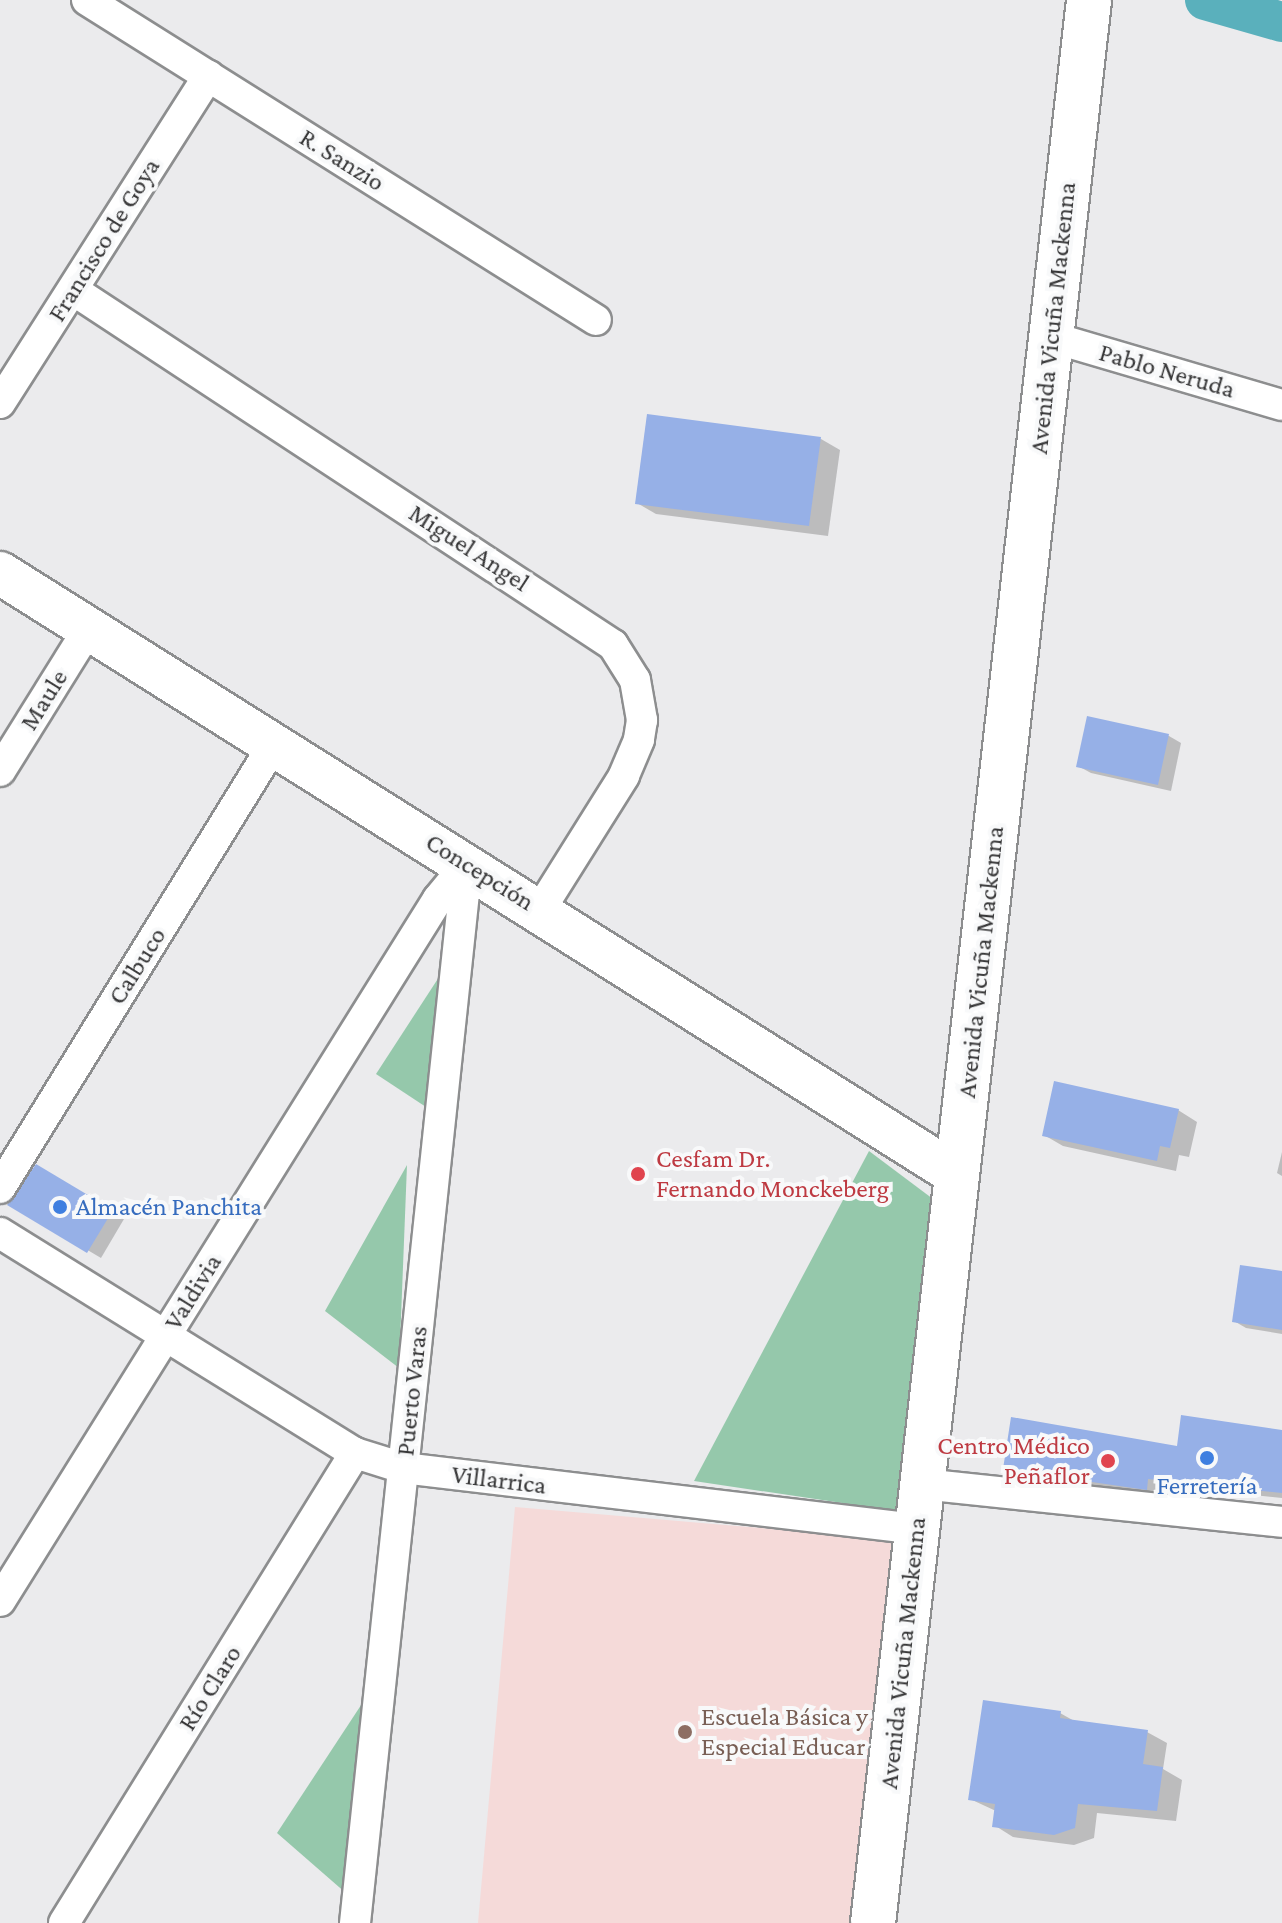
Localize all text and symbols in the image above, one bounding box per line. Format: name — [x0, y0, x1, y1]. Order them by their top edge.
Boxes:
street label: R. Sanzio — [294, 122, 390, 198]
street label: Francisco de Goya — [41, 153, 167, 327]
street label: Avenida Vicuña Mackenna — [1023, 180, 1083, 456]
street label: Pablo Neruda — [1096, 337, 1238, 405]
street label: Miguel Angel — [403, 498, 535, 598]
street label: Maule — [13, 664, 75, 736]
street label: Avenida Vicuña Mackenna — [951, 824, 1011, 1100]
street label: Concepción — [420, 826, 540, 918]
street label: Calbuco — [101, 922, 173, 1010]
place label: Cesfam Dr. Fernando Monckeberg — [656, 1143, 889, 1204]
marker: Cesfam Dr. Fernando Monckeberg — [627, 1163, 649, 1185]
place label: Almacén Panchita — [76, 1191, 262, 1223]
marker: Almacén Panchita — [51, 1198, 69, 1216]
street label: Valdivia — [158, 1248, 228, 1336]
street label: Puerto Varas — [390, 1325, 434, 1457]
place label: Centro Médico Peñaflor — [937, 1430, 1090, 1492]
marker: Ferretería — [1198, 1449, 1216, 1467]
marker: Centro Médico Peñaflor — [1097, 1450, 1119, 1472]
street label: Villarrica — [450, 1459, 548, 1501]
place label: Ferretería — [1157, 1470, 1257, 1502]
street label: Avenida Vicuña Mackenna — [873, 1515, 933, 1791]
street label: Río Claro — [172, 1640, 248, 1736]
place label: Escuela Básica y Especial Educar — [701, 1701, 868, 1762]
marker: Escuela Básica y Especial Educar — [676, 1723, 694, 1741]

